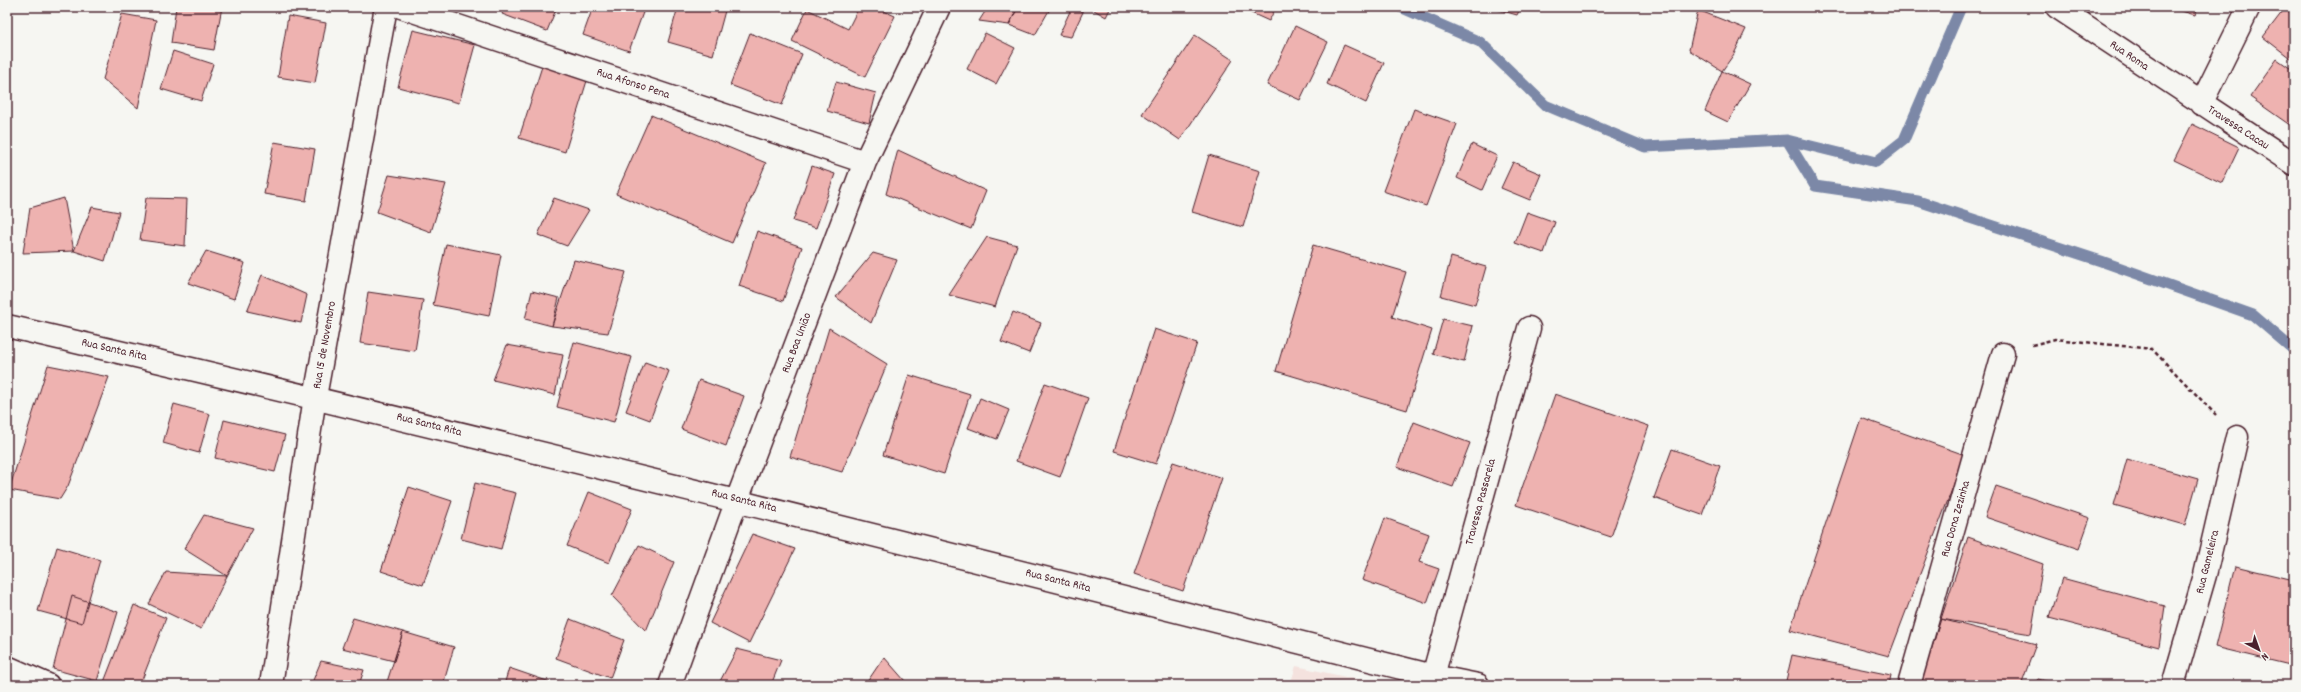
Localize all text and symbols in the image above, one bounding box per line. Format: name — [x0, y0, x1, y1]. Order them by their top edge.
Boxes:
street label: Rua Roma — [2106, 37, 2152, 76]
street label: Rua Afonso Pena — [594, 64, 672, 104]
street label: Travessa Cacau — [2204, 102, 2272, 154]
street label: Rua 15 de Novembro — [309, 300, 341, 390]
street label: Rua Boa União — [778, 310, 816, 376]
street label: Rua Santa Rita — [80, 334, 149, 366]
street label: Rua Santa Rita — [395, 409, 464, 441]
street label: Travessa Passarela — [1461, 457, 1501, 547]
street label: Rua Dona Zezinha — [1937, 478, 1975, 559]
street label: Rua Santa Rita — [710, 485, 779, 517]
street label: Rua Gameleira — [2192, 528, 2224, 596]
street label: Rua Santa Rita — [1024, 565, 1093, 597]
north arrow — [2239, 630, 2279, 670]
text: N — [2257, 648, 2272, 664]

